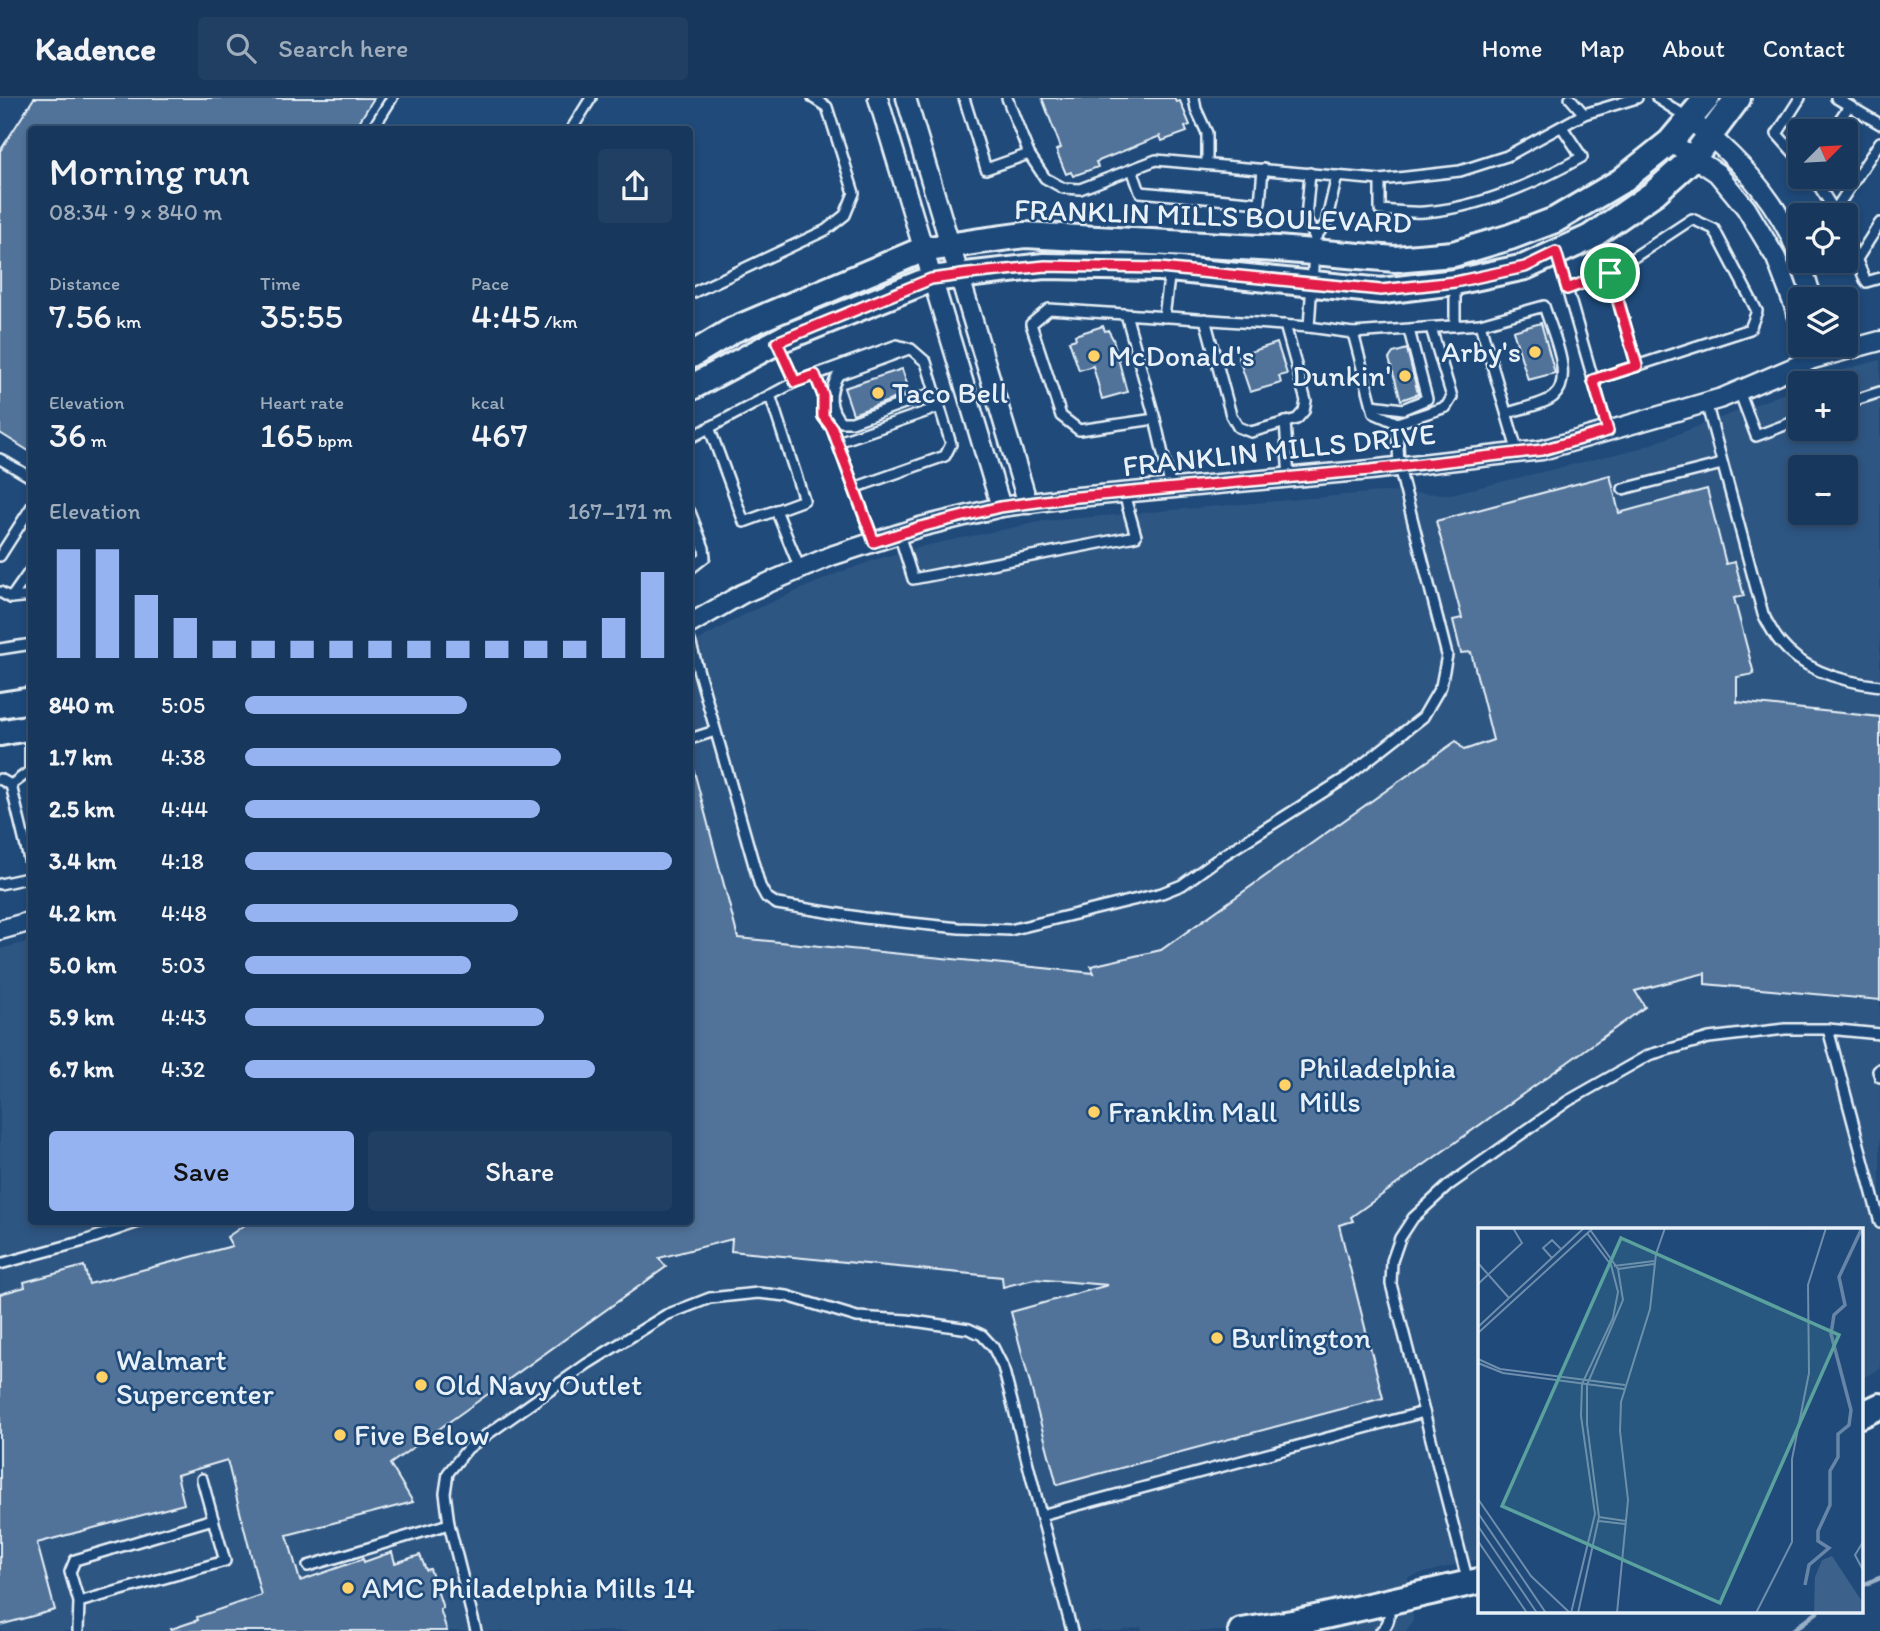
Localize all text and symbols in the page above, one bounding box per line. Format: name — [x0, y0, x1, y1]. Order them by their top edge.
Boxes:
search box — [198, 17, 688, 80]
text: Kadence — [35, 29, 156, 68]
icon: search — [222, 29, 260, 67]
text: Search here — [278, 32, 409, 64]
text: Home — [1482, 34, 1542, 63]
text: Map — [1580, 34, 1624, 63]
text: About — [1662, 34, 1725, 63]
text: Contact — [1763, 34, 1845, 63]
north arrow — [1788, 119, 1858, 189]
map controls — [1788, 119, 1858, 525]
text: Morning run — [49, 149, 250, 195]
button: share — [598, 149, 672, 223]
street label: FRANKLIN MILLS BOULEVARD — [1013, 190, 1413, 241]
text: 08:34 · 9 × 840 m — [49, 198, 222, 226]
button: locate — [1788, 203, 1858, 273]
pin — [1580, 243, 1640, 303]
icon: arrive — [1591, 254, 1629, 292]
text: Distance — [49, 272, 120, 295]
text: Time — [260, 272, 301, 295]
text: Pace — [471, 272, 509, 295]
button: layers — [1788, 287, 1858, 357]
text: 7.56 — [49, 295, 112, 337]
text: 35:55 — [260, 295, 343, 337]
text: 4:45 — [471, 295, 540, 337]
text: km — [112, 310, 141, 333]
text: /km — [540, 310, 577, 333]
place label: Arby's — [1441, 333, 1521, 370]
place label: McDonald's — [1108, 337, 1255, 374]
marker: Arby's — [1527, 344, 1543, 360]
marker: McDonald's — [1086, 348, 1102, 364]
place label: Dunkin' — [1292, 357, 1391, 394]
marker: Dunkin' — [1397, 368, 1413, 384]
button: + — [1788, 371, 1858, 441]
place label: Taco Bell — [892, 374, 1008, 411]
marker: Taco Bell — [870, 385, 886, 401]
text: Elevation — [49, 391, 125, 414]
text: Heart rate — [260, 391, 344, 414]
text: kcal — [471, 391, 505, 414]
text: 36 — [49, 414, 87, 456]
text: 165 — [260, 414, 313, 456]
text: 467 — [471, 414, 528, 456]
street label: FRANKLIN MILLS DRIVE — [1121, 415, 1437, 484]
text: m — [87, 429, 107, 452]
text: bpm — [313, 429, 353, 452]
button: − — [1788, 455, 1858, 525]
text: Elevation — [49, 497, 140, 525]
text: 167–171 m — [568, 497, 672, 525]
text: 840 m — [49, 691, 114, 719]
text: 5:05 — [161, 691, 205, 719]
text: 1.7 km — [49, 743, 112, 771]
text: 4:38 — [161, 743, 206, 771]
text: 2.5 km — [49, 795, 114, 823]
text: 4:44 — [161, 795, 208, 823]
text: 3.4 km — [49, 847, 117, 875]
text: 4:18 — [161, 847, 204, 875]
text: 4.2 km — [49, 899, 116, 927]
text: 4:48 — [161, 899, 207, 927]
text: 5.0 km — [49, 951, 116, 979]
text: 5:03 — [161, 951, 205, 979]
text: 5.9 km — [49, 1003, 114, 1031]
text: 4:43 — [161, 1003, 207, 1031]
place label: Philadelphia Mills — [1299, 1049, 1456, 1120]
text: 6.7 km — [49, 1055, 114, 1083]
text: 4:32 — [161, 1055, 205, 1083]
marker: Philadelphia Mills — [1277, 1077, 1293, 1093]
place label: Franklin Mall — [1108, 1093, 1278, 1130]
marker: Franklin Mall — [1086, 1104, 1102, 1120]
button: Save — [49, 1131, 354, 1211]
button: Share — [368, 1131, 672, 1211]
inset map — [1478, 1228, 1862, 1614]
place label: Burlington — [1231, 1319, 1371, 1356]
marker: Burlington — [1209, 1330, 1225, 1346]
place label: Walmart Supercenter — [116, 1341, 274, 1412]
place label: Old Navy Outlet — [435, 1366, 642, 1403]
marker: Walmart Supercenter — [94, 1369, 110, 1385]
marker: Old Navy Outlet — [413, 1377, 429, 1393]
place label: Five Below — [354, 1416, 490, 1453]
marker: Five Below — [332, 1427, 348, 1443]
place label: AMC Philadelphia Mills 14 — [362, 1569, 695, 1606]
marker: AMC Philadelphia Mills 14 — [340, 1580, 356, 1596]

